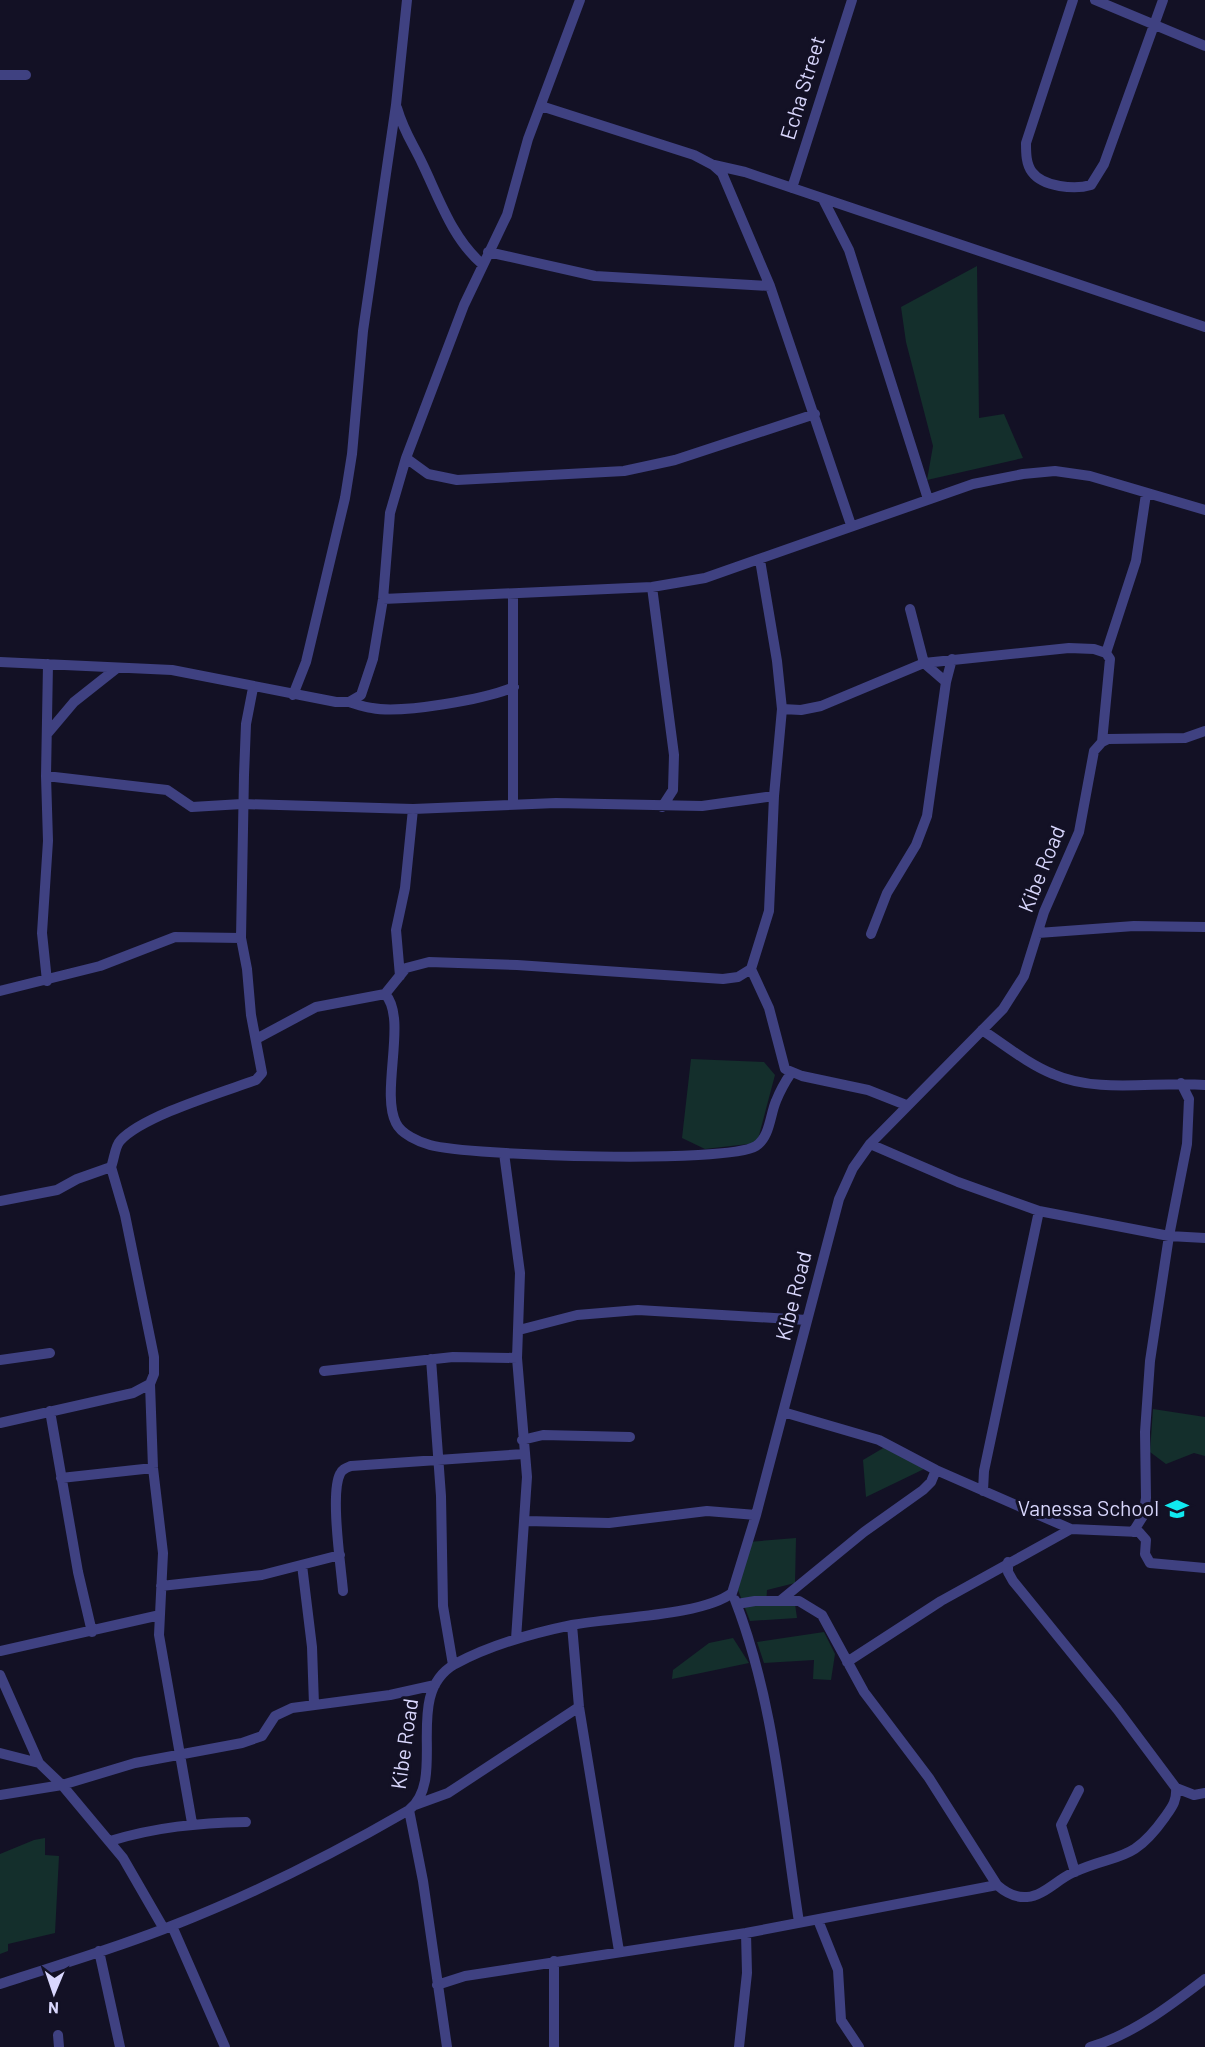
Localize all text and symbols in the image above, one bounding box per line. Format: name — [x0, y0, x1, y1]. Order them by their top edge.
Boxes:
street label: Echa Street — [774, 33, 829, 142]
street label: Kibe Road — [1012, 821, 1069, 915]
street label: Kibe Road — [769, 1248, 816, 1343]
place label: Vanessa School — [1018, 1495, 1159, 1520]
school or university icon: Vanessa School — [1164, 1496, 1190, 1522]
street label: Kibe Road — [385, 1697, 422, 1791]
north arrow — [24, 1963, 84, 2023]
text: N — [48, 1999, 59, 2018]

